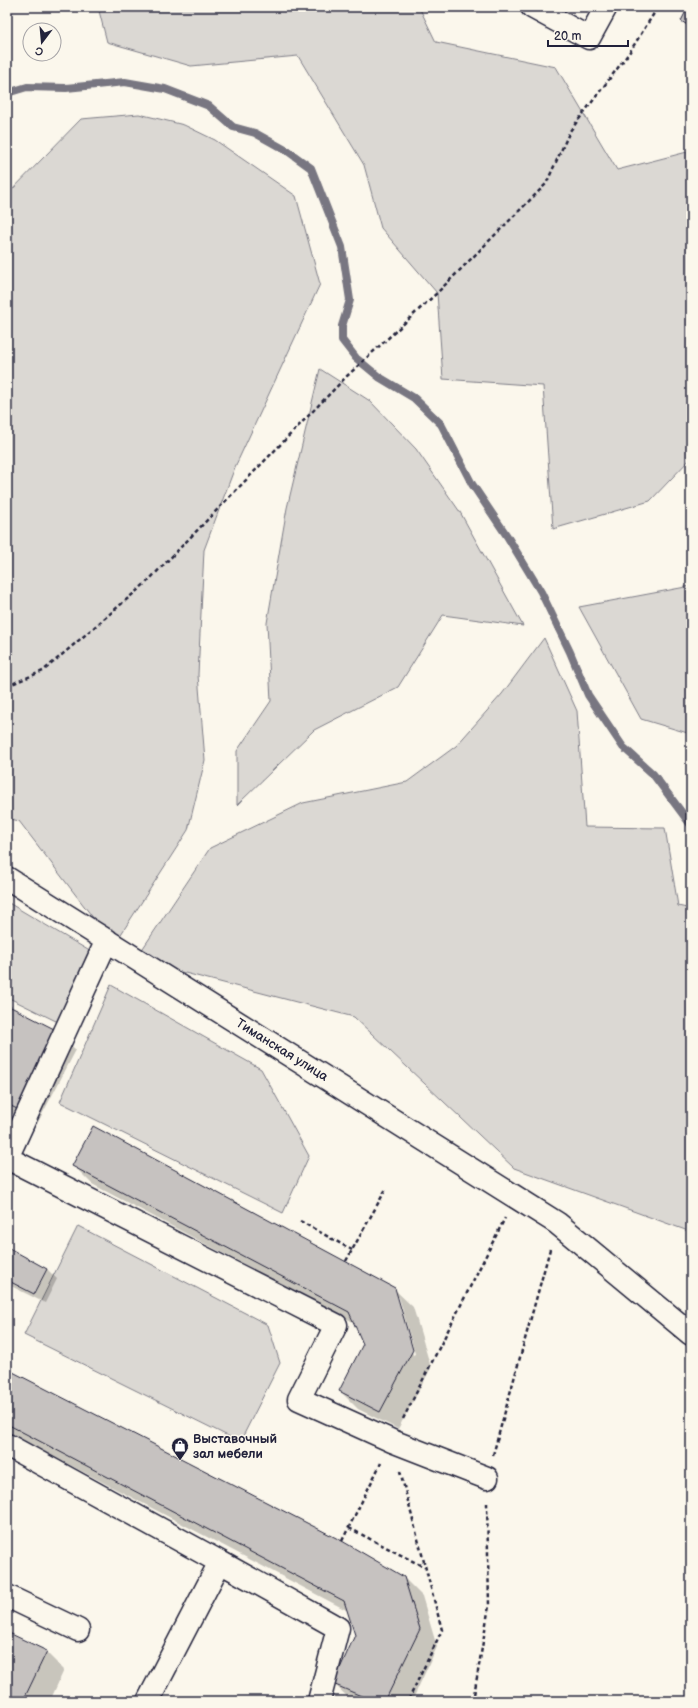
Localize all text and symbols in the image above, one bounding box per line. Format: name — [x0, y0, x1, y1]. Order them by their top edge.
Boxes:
north arrow — [22, 22, 62, 62]
scale bar — [548, 22, 628, 48]
text: 20 m — [554, 29, 581, 44]
text: С — [34, 44, 45, 58]
street label: Тиманская улица — [233, 1015, 331, 1085]
place label: Выставочный зал мебели — [193, 1431, 277, 1462]
shop icon: Выставочный зал мебели — [170, 1436, 190, 1461]

